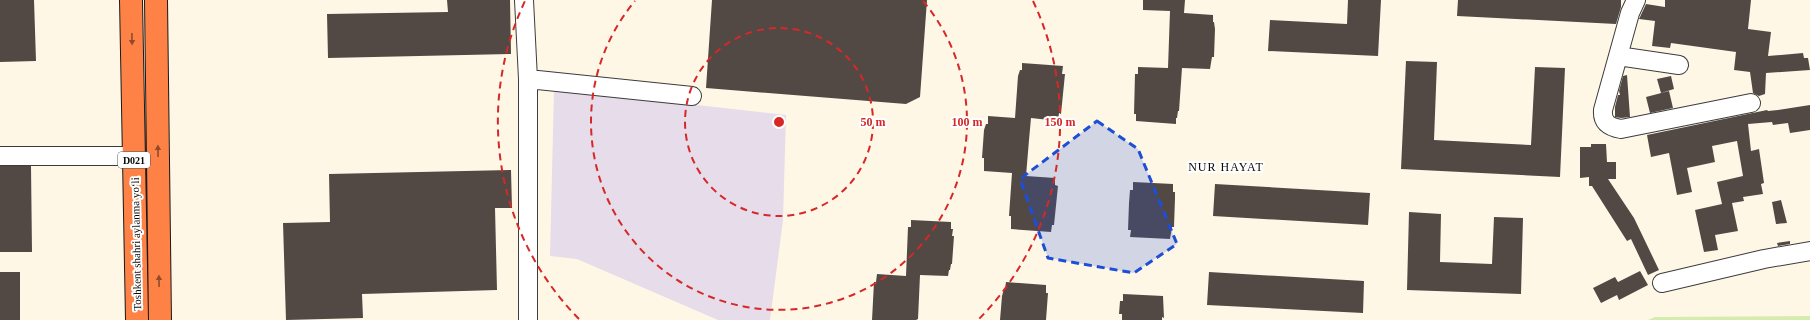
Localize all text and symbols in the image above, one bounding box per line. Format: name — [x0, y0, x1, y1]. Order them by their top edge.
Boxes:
one-way arrow — [129, 33, 135, 46]
centre of rings — [772, 115, 786, 129]
text: 50 m — [861, 115, 886, 129]
text: 100 m — [952, 115, 983, 129]
text: 150 m — [1045, 115, 1076, 129]
one-way arrow — [155, 144, 161, 157]
road number: D021 — [118, 152, 150, 168]
district label: NUR HAYAT — [1188, 160, 1264, 174]
street label: Toshkent shahri aylanma yoʻli — [129, 177, 143, 311]
one-way arrow — [156, 275, 163, 287]

